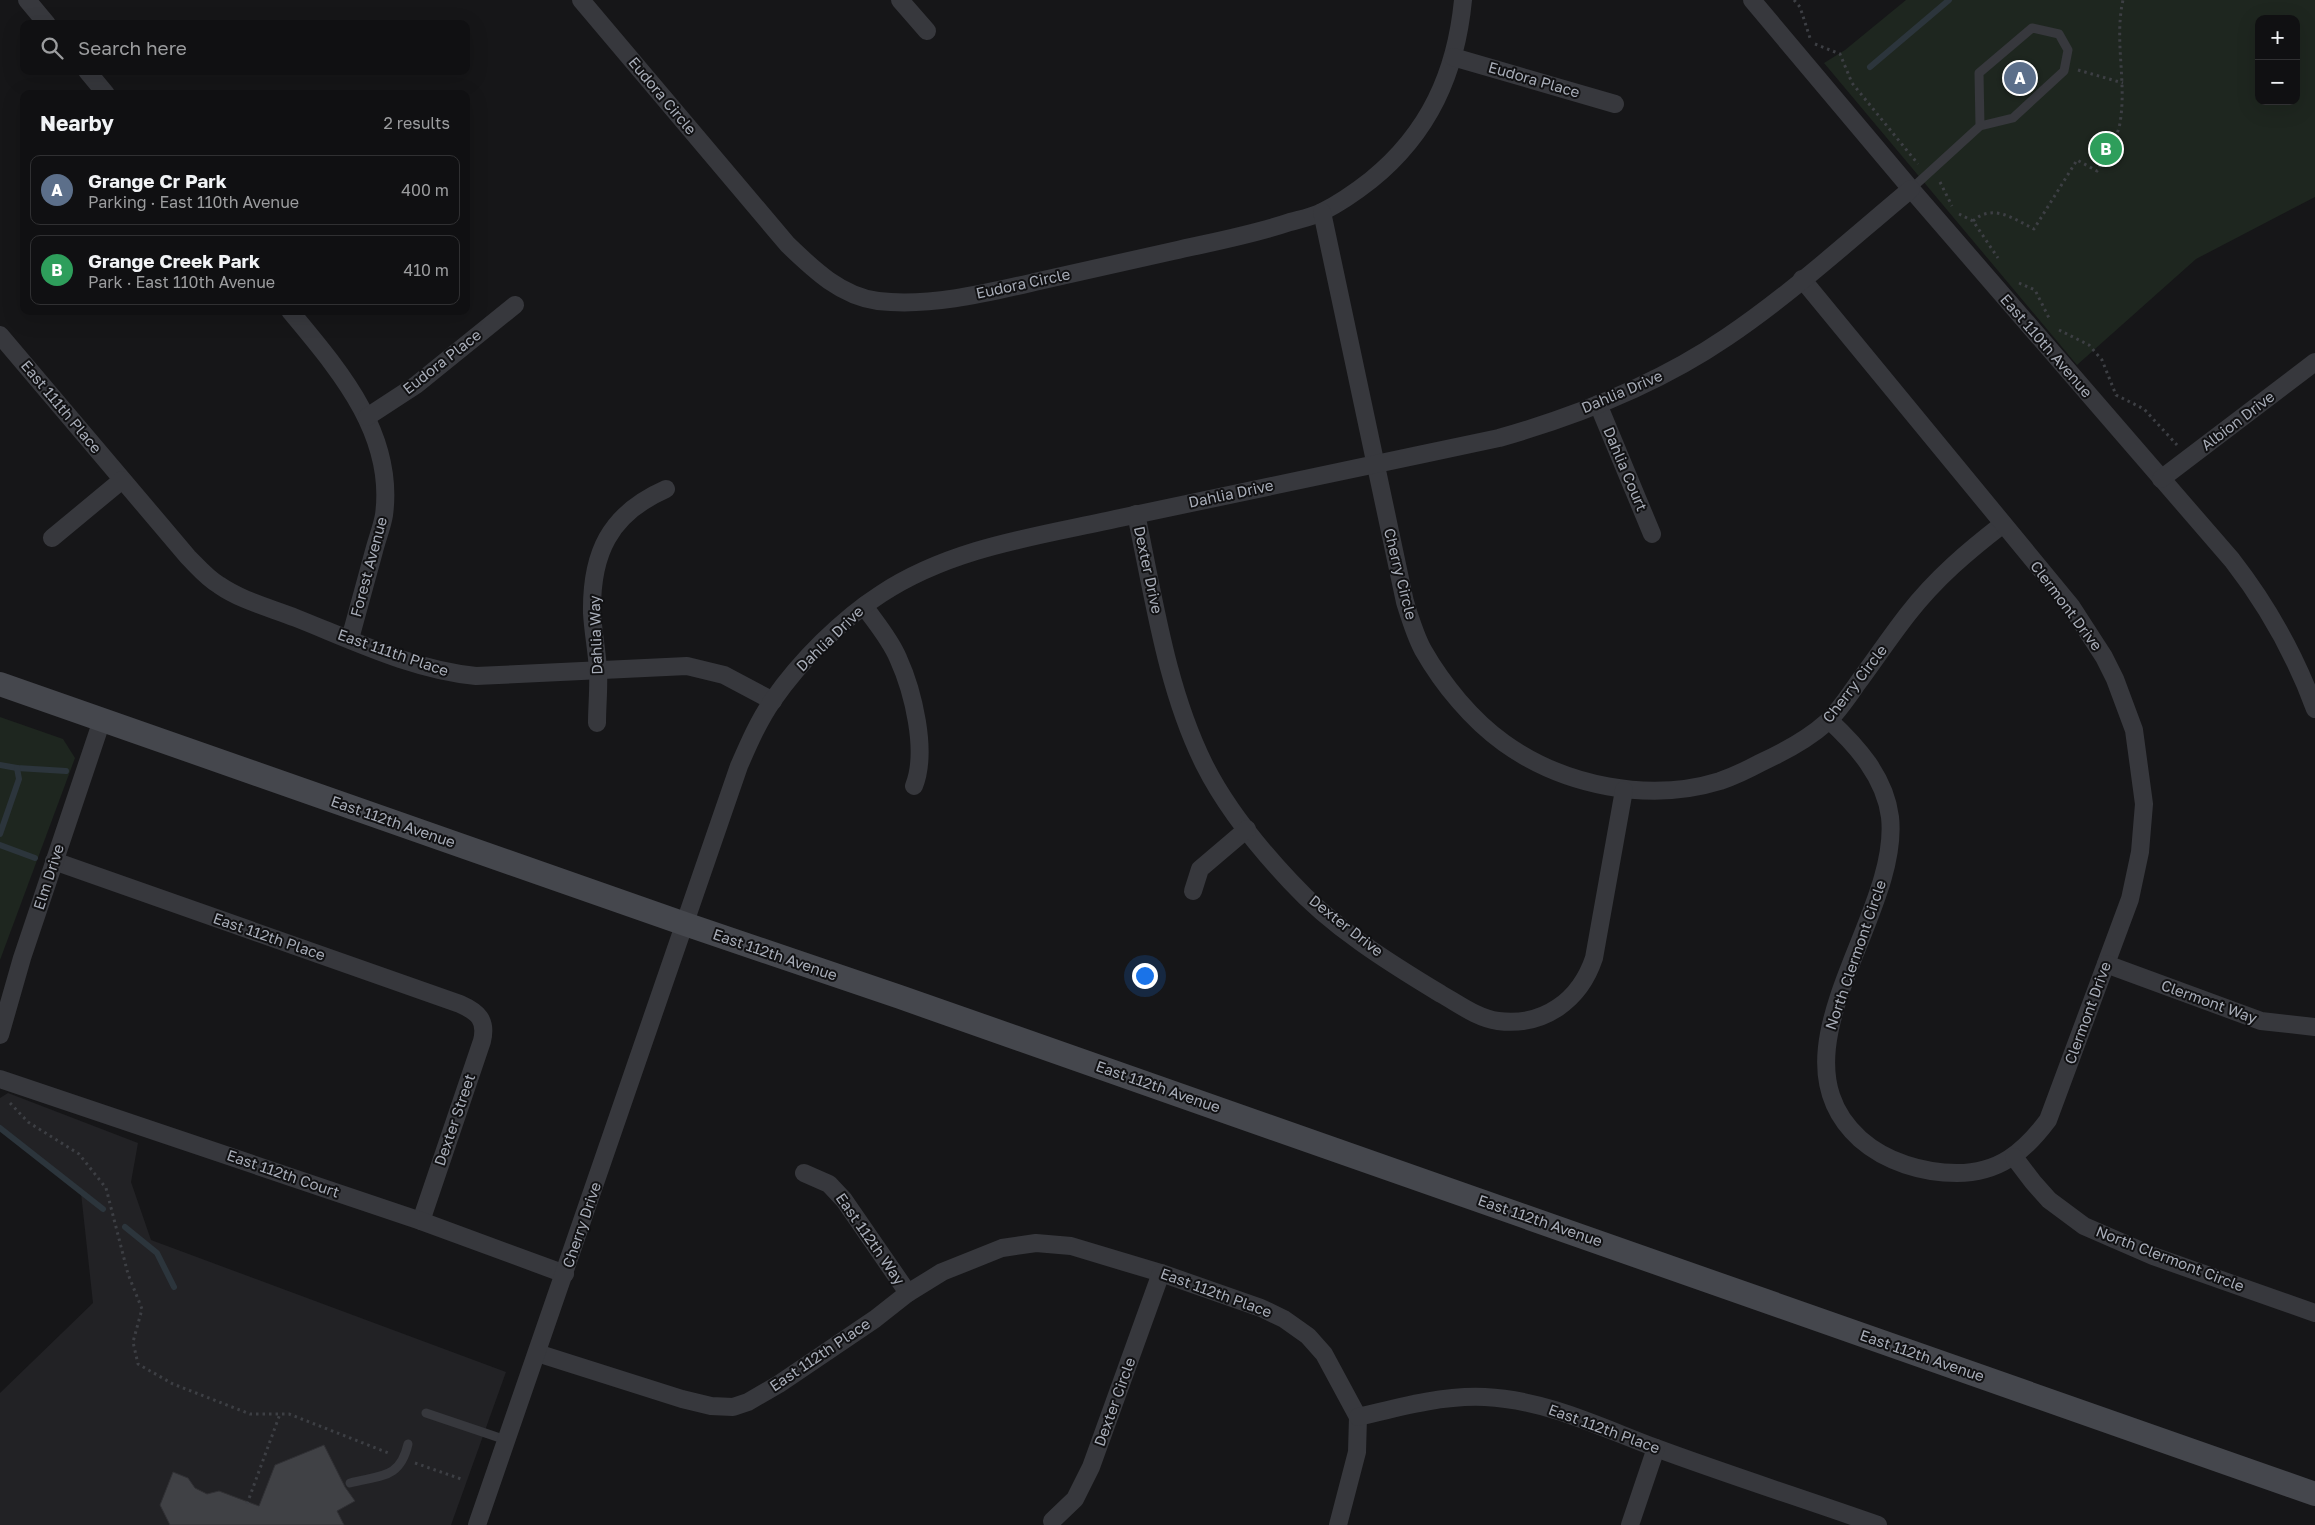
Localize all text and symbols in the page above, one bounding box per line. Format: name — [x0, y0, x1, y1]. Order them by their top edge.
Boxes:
map controls — [2255, 15, 2300, 105]
button: + — [2255, 15, 2300, 60]
search box — [20, 20, 470, 75]
icon: search — [38, 34, 66, 62]
text: Search here — [78, 36, 187, 59]
street label: Eudora Circle — [625, 53, 701, 138]
street label: Eudora Place — [1486, 57, 1582, 101]
pin: A — [2004, 59, 2036, 97]
button: − — [2255, 60, 2300, 105]
text: Nearby — [40, 110, 114, 136]
text: 2 results — [384, 113, 450, 133]
pin: B — [2090, 130, 2122, 168]
text: Grange Cr Park — [88, 169, 227, 192]
text: A — [51, 180, 63, 200]
text: 400 m — [401, 180, 449, 200]
text: Parking · East 110th Avenue — [88, 192, 299, 212]
text: Grange Creek Park — [88, 249, 260, 272]
text: B — [51, 260, 63, 280]
text: 410 m — [403, 260, 449, 280]
street label: Eudora Circle — [974, 264, 1072, 302]
text: Park · East 110th Avenue — [88, 272, 275, 292]
street label: East 110th Avenue — [1997, 290, 2097, 401]
street label: Eudora Place — [399, 325, 484, 397]
street label: East 111th Place — [18, 356, 106, 457]
street label: Dahlia Drive — [1578, 366, 1665, 416]
street label: Albion Drive — [2197, 387, 2278, 454]
street label: Dahlia Court — [1600, 424, 1652, 513]
street label: Dahlia Drive — [1187, 475, 1275, 511]
street label: Forest Avenue — [346, 514, 390, 619]
street label: Dexter Drive — [1131, 524, 1167, 615]
street label: Cherry Circle — [1381, 526, 1421, 622]
street label: Clermont Drive — [2027, 557, 2107, 654]
street label: Dahlia Way — [585, 594, 605, 675]
street label: Dahlia Drive — [792, 602, 867, 675]
street label: East 111th Place — [336, 625, 451, 680]
street label: Cherry Circle — [1818, 641, 1890, 726]
street label: East 112th Avenue — [329, 791, 458, 851]
street label: Elm Drive — [29, 841, 67, 912]
street label: North Clermont Circle — [1821, 877, 1889, 1032]
street label: Dexter Drive — [1306, 891, 1387, 960]
street label: East 112th Place — [211, 908, 328, 964]
street label: East 112th Avenue — [711, 924, 840, 984]
street label: Clermont Drive — [2060, 959, 2114, 1066]
your location — [1132, 963, 1158, 989]
street label: Clermont Way — [2159, 975, 2260, 1027]
street label: East 112th Avenue — [1094, 1056, 1223, 1116]
street label: Dexter Street — [430, 1071, 478, 1168]
street label: East 112th Court — [225, 1145, 342, 1201]
street label: Cherry Drive — [558, 1179, 604, 1270]
street label: East 112th Way — [833, 1189, 909, 1288]
street label: East 112th Avenue — [1476, 1190, 1605, 1250]
street label: North Clermont Circle — [2094, 1221, 2247, 1295]
street label: East 112th Place — [1158, 1264, 1275, 1321]
street label: East 112th Place — [766, 1314, 873, 1394]
street label: East 112th Avenue — [1858, 1325, 1987, 1385]
street label: Dexter Circle — [1090, 1355, 1139, 1449]
street label: East 112th Place — [1546, 1400, 1663, 1457]

